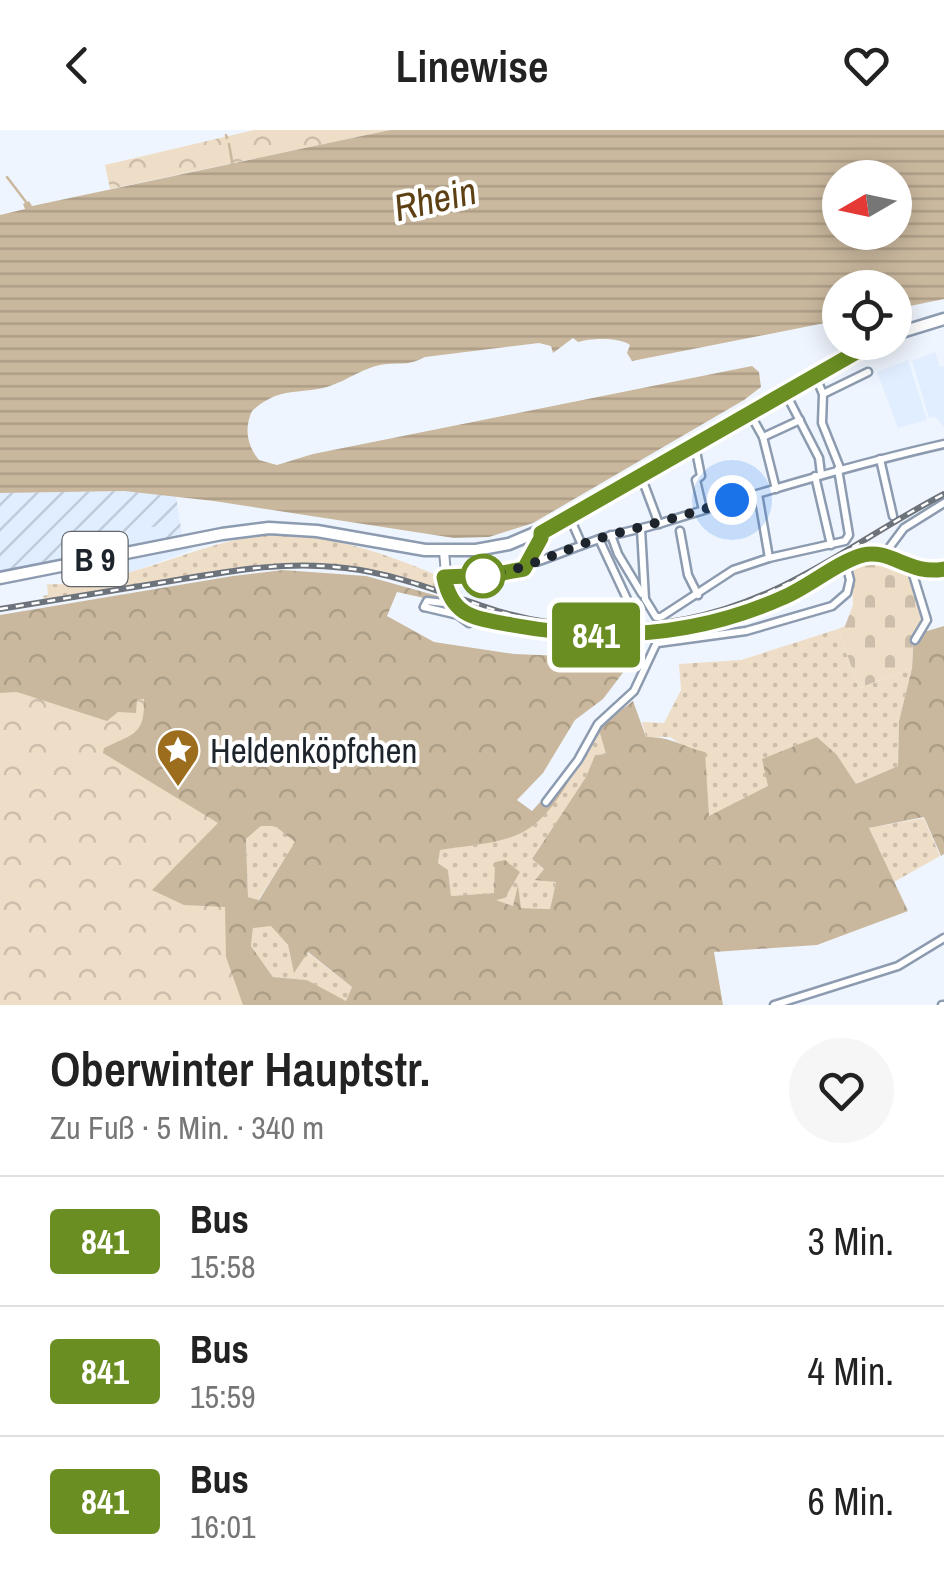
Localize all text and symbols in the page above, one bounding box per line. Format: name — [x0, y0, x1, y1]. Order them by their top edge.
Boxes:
text: Linewise — [395, 35, 549, 96]
icon: back — [50, 38, 105, 93]
icon: heart — [839, 38, 894, 93]
north arrow — [822, 160, 912, 250]
map controls — [822, 160, 912, 360]
water label: Rhein — [389, 165, 481, 233]
button: locate — [822, 270, 912, 360]
your location — [707, 475, 757, 525]
road number: B 9 — [62, 532, 128, 586]
unlabelled marker — [462, 555, 504, 597]
line badge: 841 — [538, 602, 654, 668]
text: 841 — [572, 612, 620, 659]
place icon: Heldenköpfchen — [155, 727, 201, 788]
place label: Heldenköpfchen — [210, 727, 417, 774]
text: Oberwinter Hauptstr. — [50, 1036, 430, 1101]
button: heart — [789, 1038, 894, 1143]
text: Zu Fuß · 5 Min. · 340 m — [50, 1106, 324, 1149]
text: Bus — [190, 1194, 249, 1245]
text: 3 Min. — [807, 1216, 894, 1267]
text: 841 — [81, 1218, 129, 1265]
text: 15:58 — [190, 1245, 256, 1288]
text: Bus — [190, 1324, 249, 1375]
text: 4 Min. — [807, 1346, 894, 1397]
text: 841 — [81, 1348, 129, 1395]
text: 15:59 — [190, 1375, 256, 1418]
text: Bus — [190, 1454, 249, 1505]
text: 6 Min. — [807, 1476, 894, 1527]
text: 841 — [81, 1478, 129, 1525]
text: 16:01 — [190, 1505, 256, 1548]

